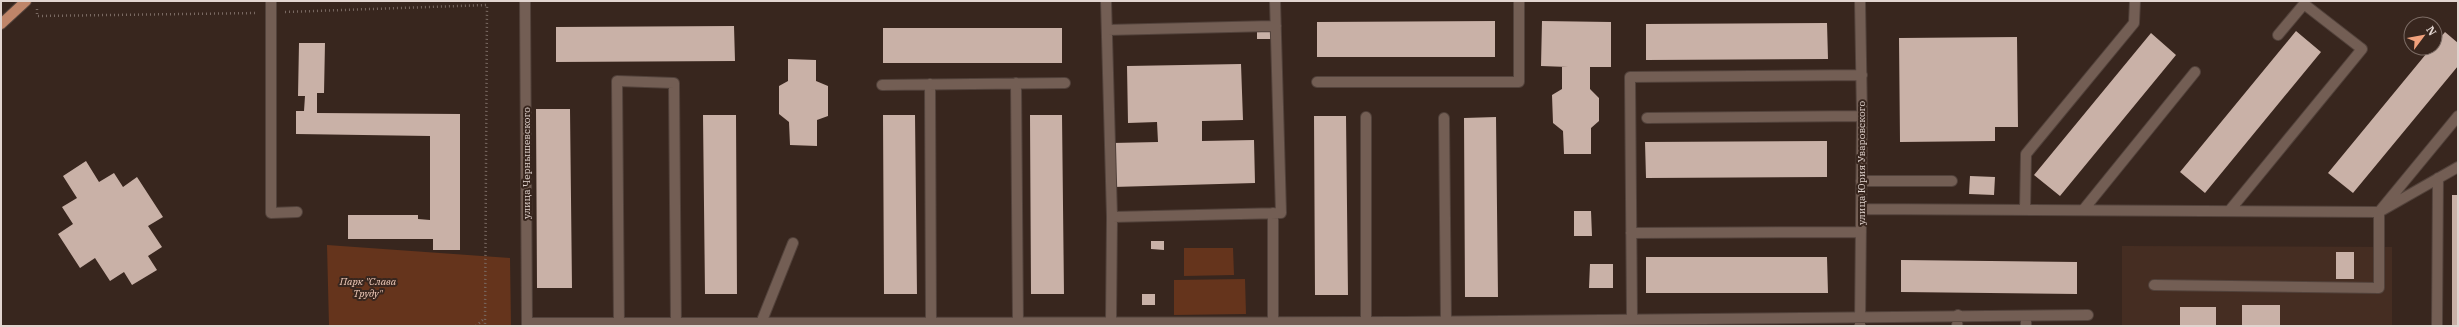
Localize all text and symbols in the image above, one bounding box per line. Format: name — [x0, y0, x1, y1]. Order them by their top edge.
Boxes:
north arrow — [2403, 16, 2443, 56]
text: N — [2423, 23, 2440, 38]
street label: улица Юрия Уваровского — [1855, 101, 1868, 225]
street label: улица Чернышевского — [520, 107, 533, 219]
park label: Парк "Слава Труду" — [339, 275, 397, 300]

